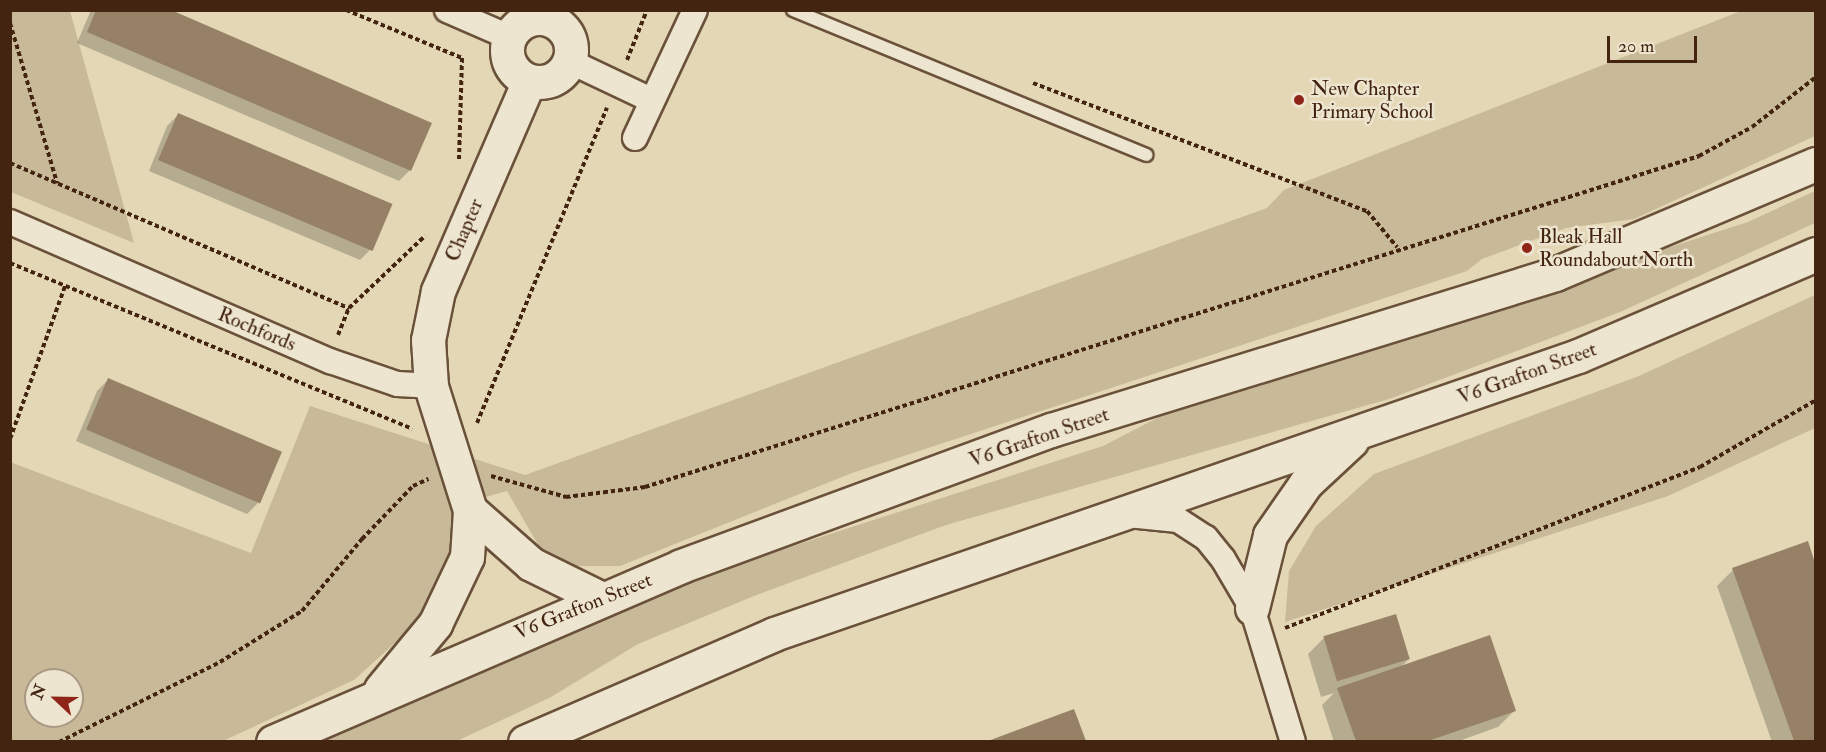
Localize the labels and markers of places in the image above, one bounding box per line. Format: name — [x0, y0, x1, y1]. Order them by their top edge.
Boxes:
place label: New Chapter Primary School — [1311, 77, 1433, 124]
marker: New Chapter Primary School — [1292, 93, 1306, 107]
place label: Bleak Hall Roundabout North — [1539, 225, 1693, 272]
marker: Bleak Hall Roundabout North — [1520, 241, 1534, 255]

